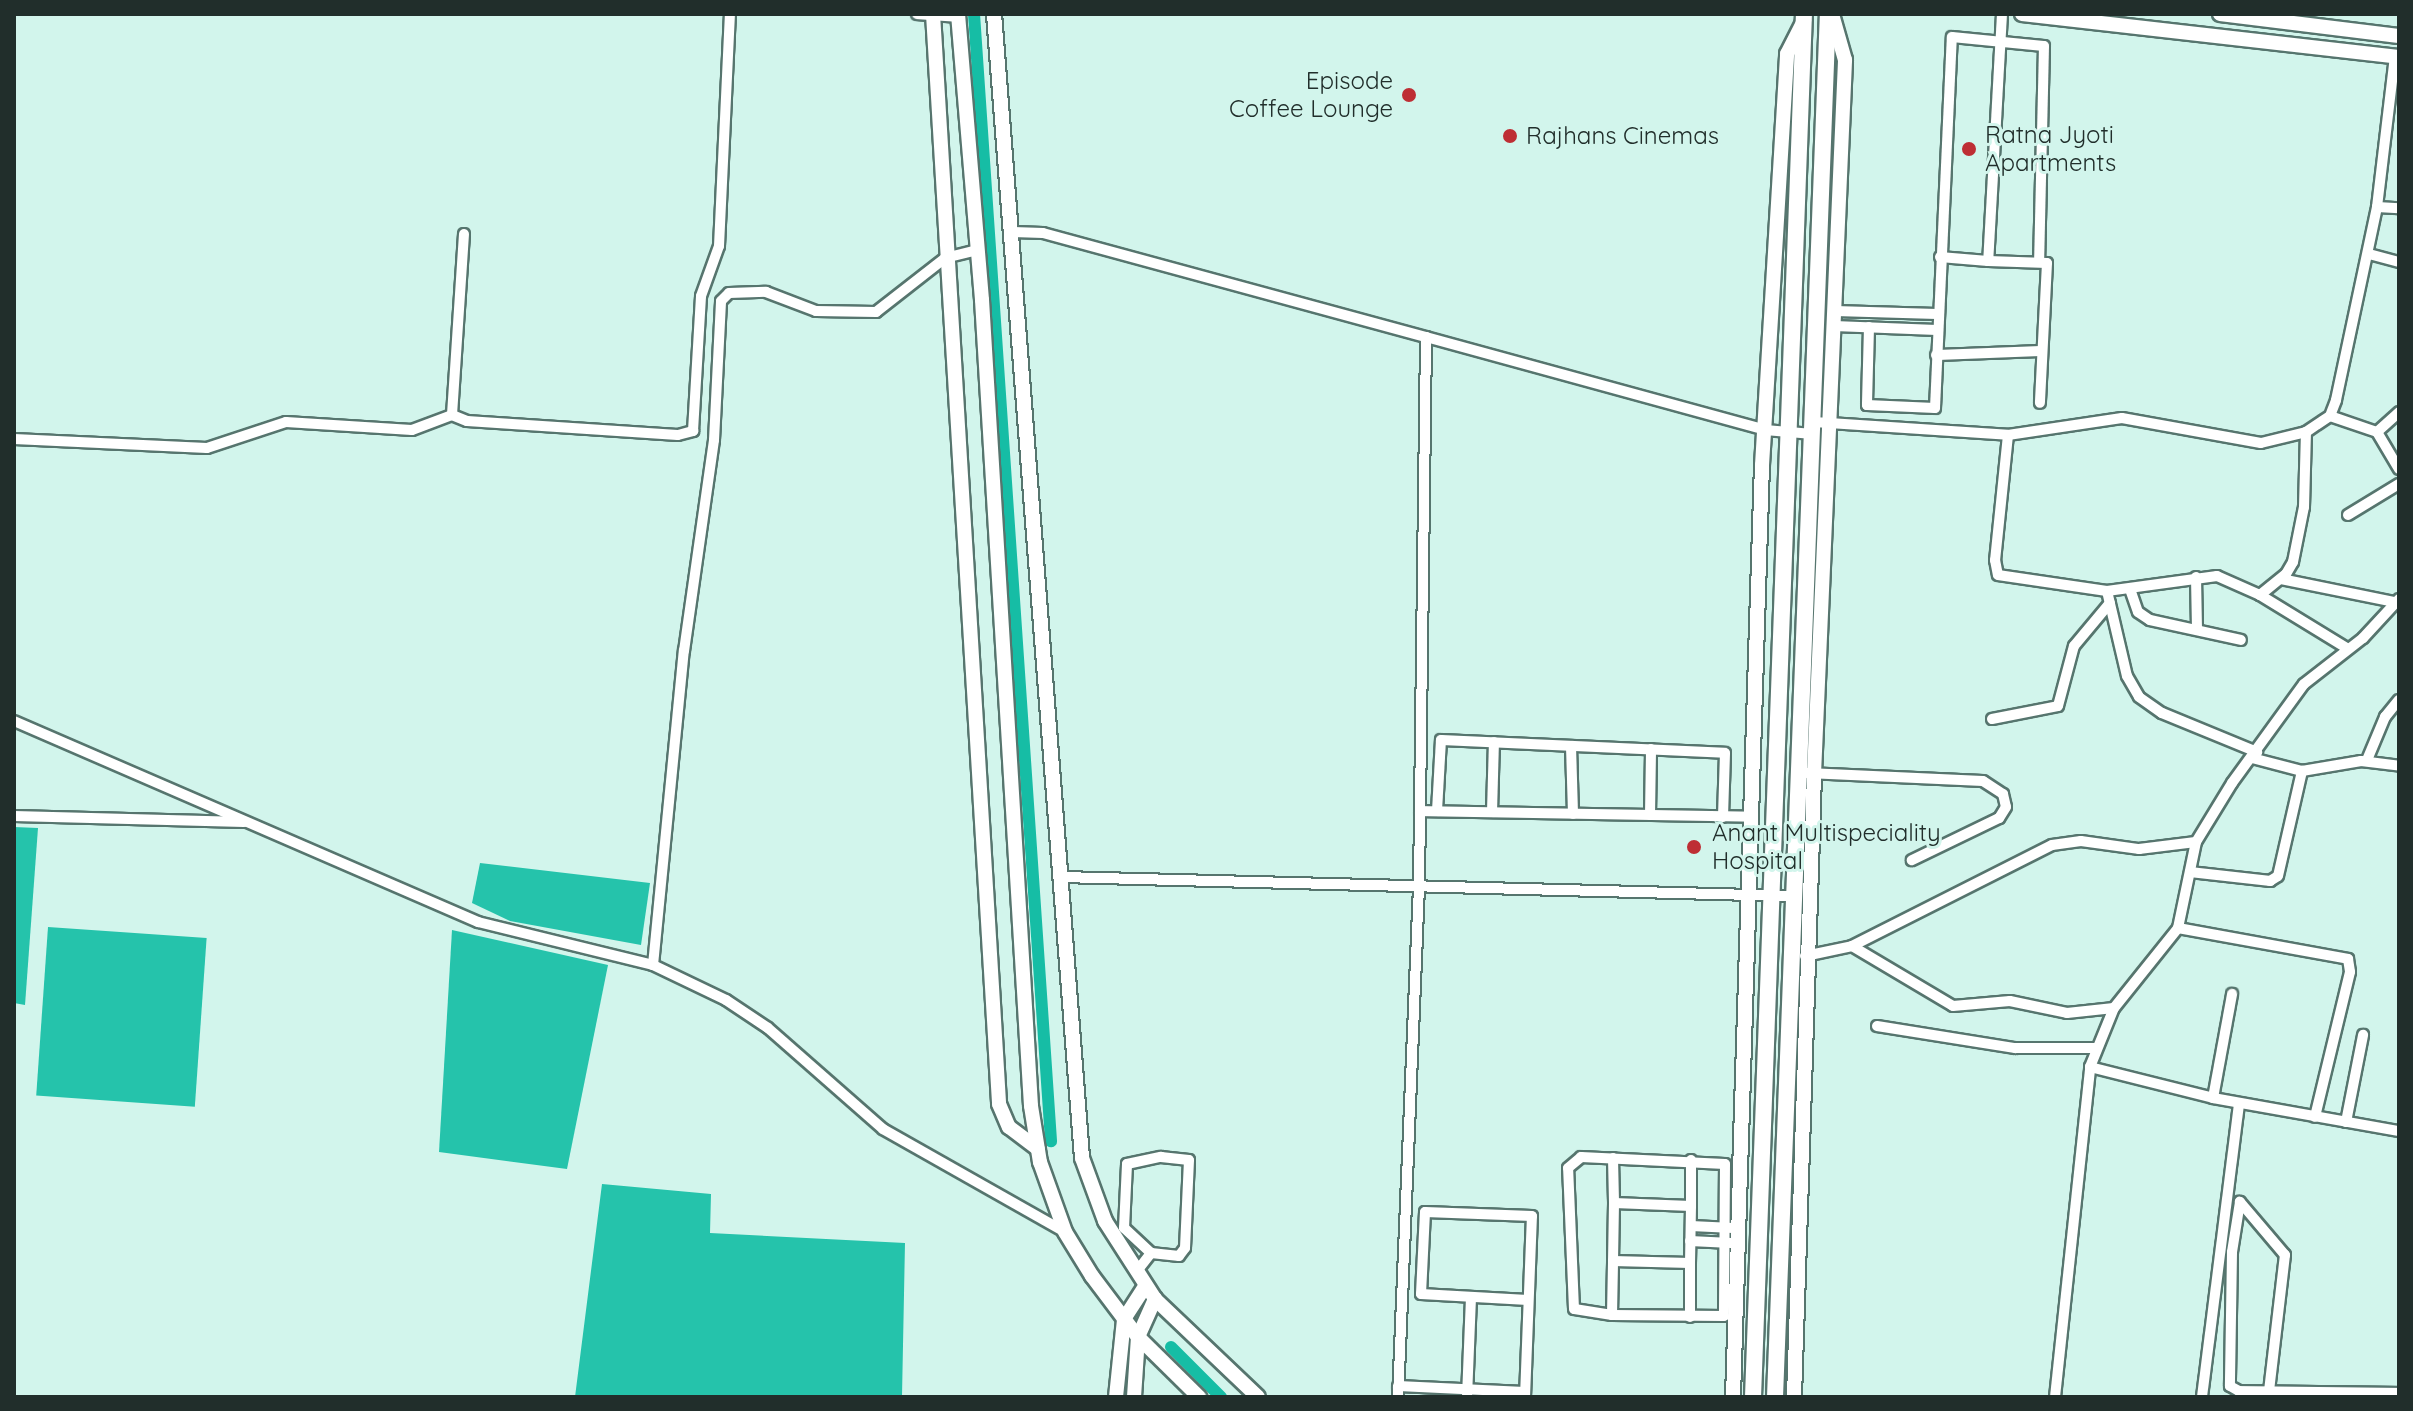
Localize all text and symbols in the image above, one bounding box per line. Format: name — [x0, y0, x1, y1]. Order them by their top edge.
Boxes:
place label: Episode Coffee Lounge — [1229, 67, 1393, 123]
marker: Episode Coffee Lounge — [1400, 86, 1418, 104]
place label: Ratna Jyoti Apartments — [1985, 121, 2116, 177]
place label: Rajhans Cinemas — [1526, 122, 1719, 150]
marker: Rajhans Cinemas — [1501, 127, 1519, 145]
marker: Ratna Jyoti Apartments — [1960, 140, 1978, 158]
place label: Anant Multispeciality Hospital — [1712, 819, 1941, 875]
marker: Anant Multispeciality Hospital — [1683, 836, 1705, 858]

